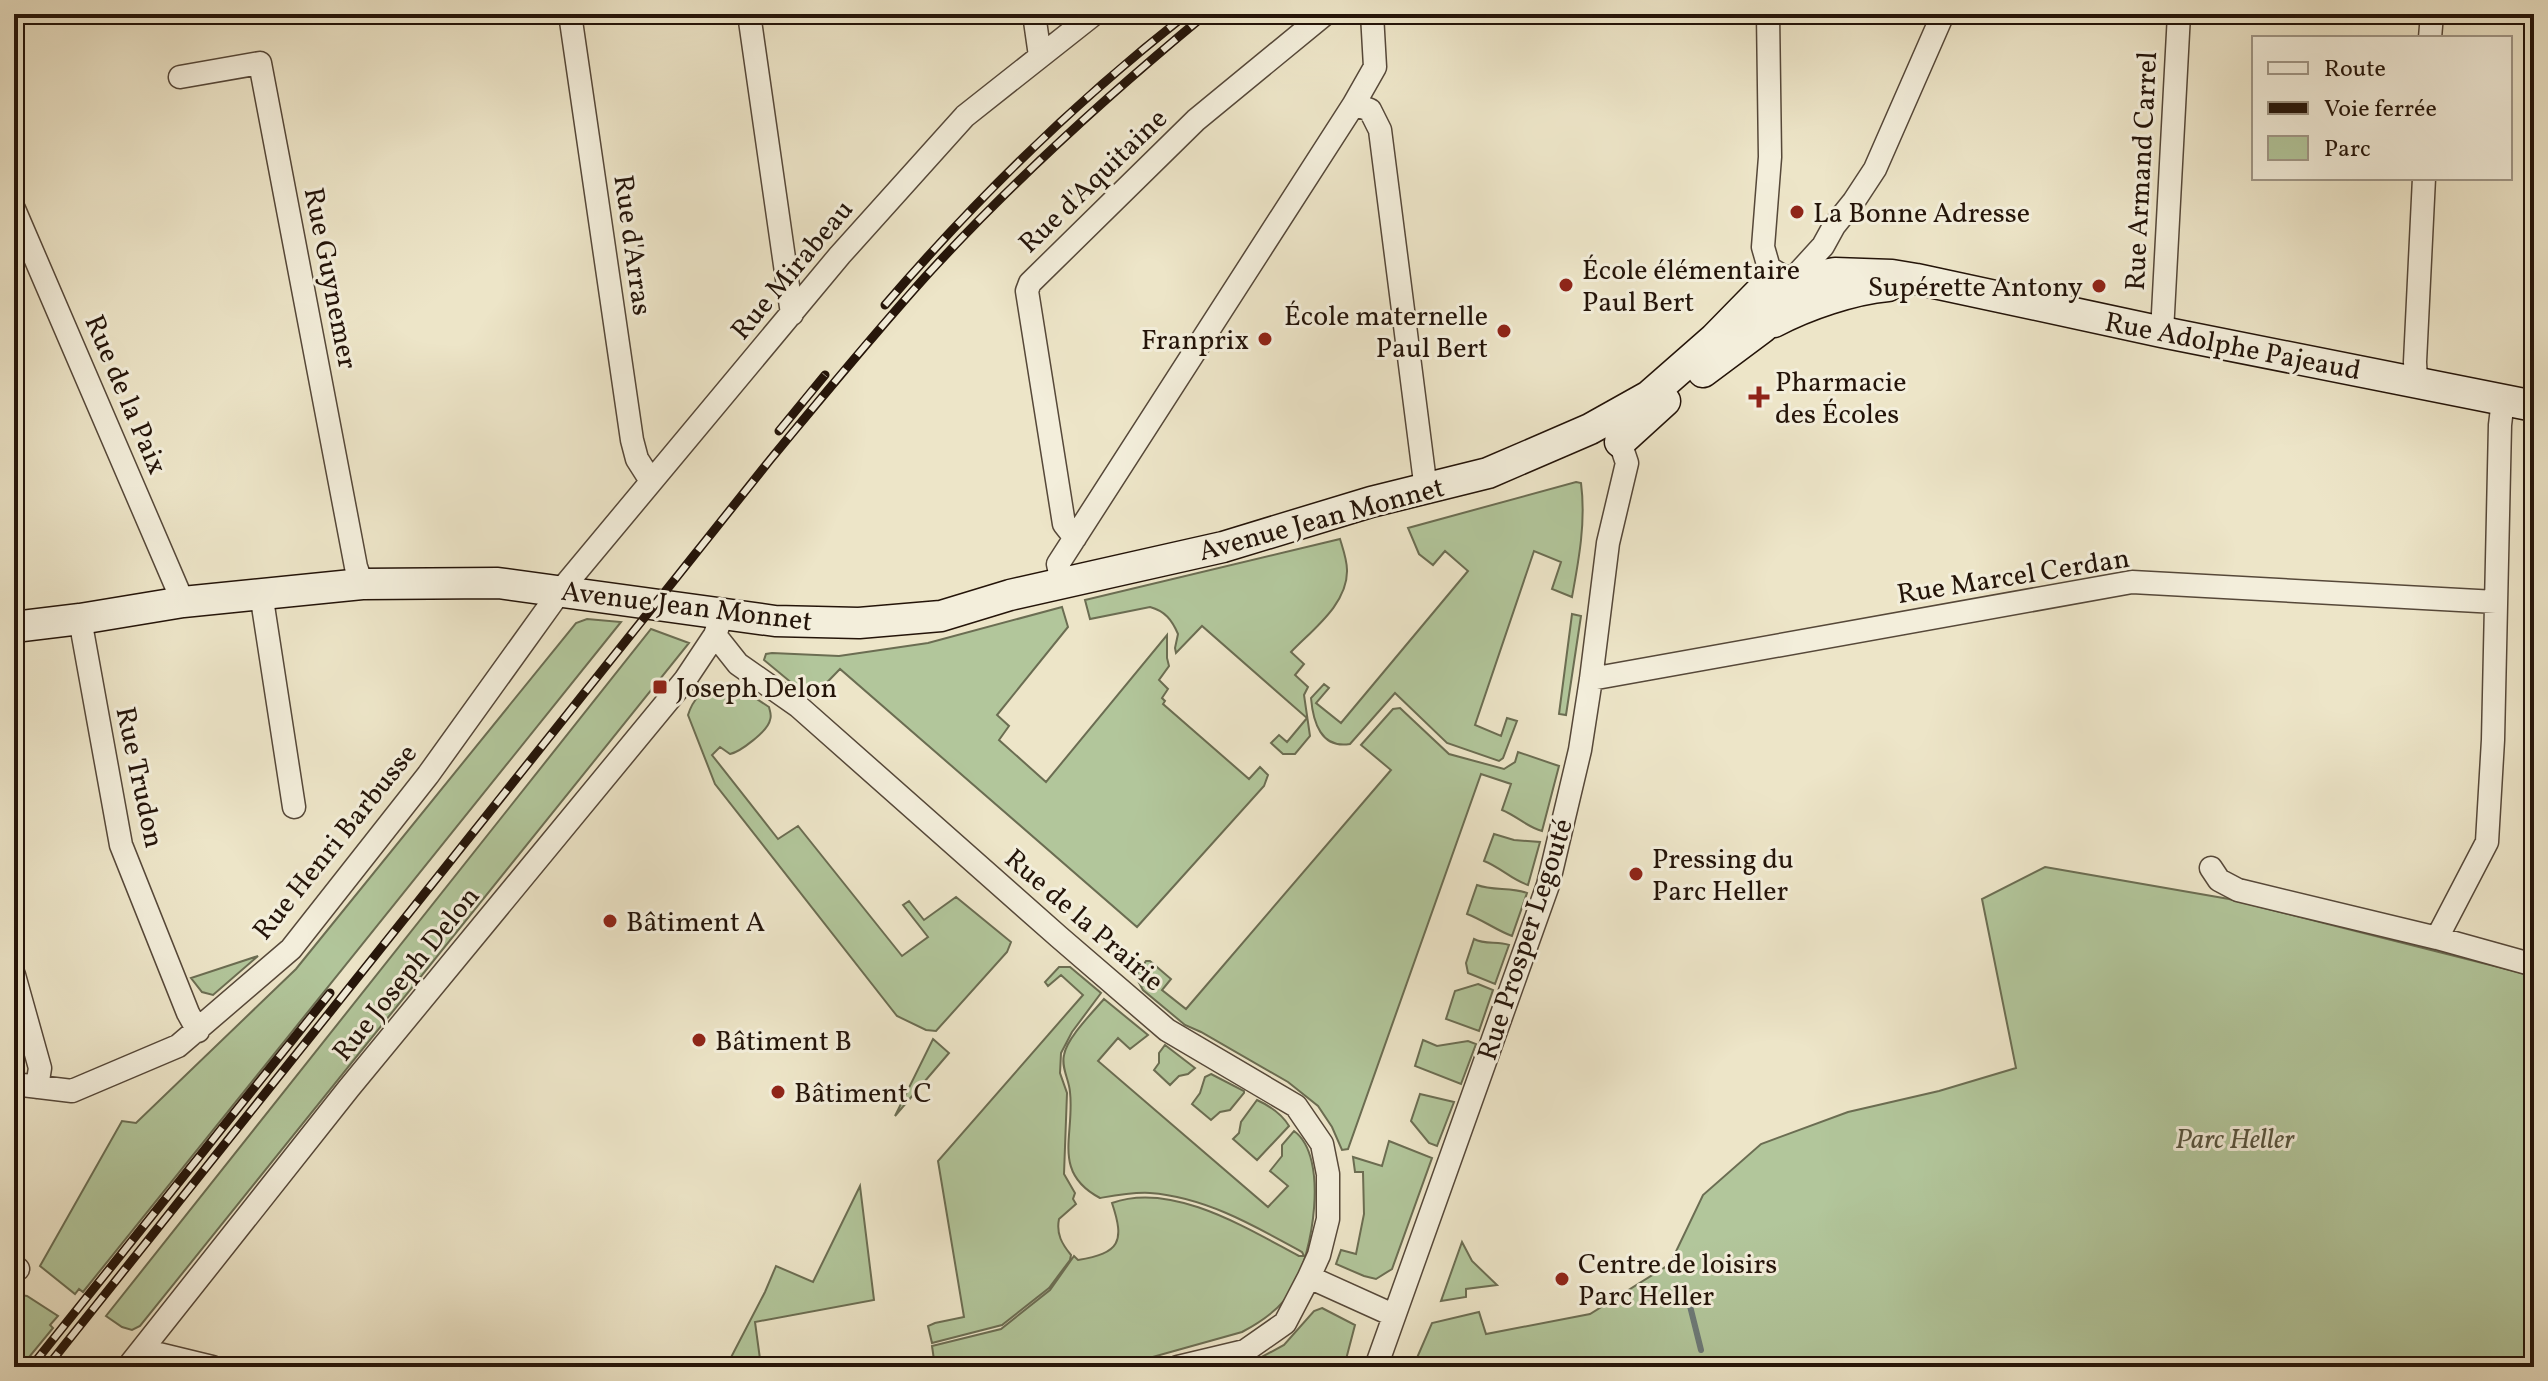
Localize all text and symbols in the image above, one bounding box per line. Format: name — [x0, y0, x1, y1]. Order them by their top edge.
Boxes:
legend — [2252, 36, 2512, 180]
street label: Rue Armand Carrel — [2117, 51, 2168, 292]
text: Route — [2324, 53, 2386, 87]
text: Voie ferrée — [2324, 93, 2437, 127]
street label: Rue d'Aquitaine — [1011, 101, 1177, 263]
text: Parc — [2324, 133, 2371, 167]
street label: Rue d'Arras — [602, 173, 661, 318]
street label: Rue Guynemer — [293, 184, 366, 373]
street label: Rue Mirabeau — [723, 192, 863, 349]
place label: La Bonne Adresse — [1813, 195, 2030, 234]
marker: La Bonne Adresse — [1788, 203, 1806, 221]
place label: École élémentaire Paul Bert — [1582, 252, 1800, 323]
place label: Supérette Antony — [1868, 269, 2083, 308]
marker: École élémentaire Paul Bert — [1557, 276, 1575, 294]
marker: Supérette Antony — [2090, 277, 2108, 295]
place label: École maternelle Paul Bert — [1284, 298, 1488, 369]
street label: Rue Adolphe Pajeaud — [2101, 304, 2364, 391]
street label: Rue de la Paix — [74, 309, 176, 481]
place label: Franprix — [1141, 322, 1249, 361]
marker: École maternelle Paul Bert — [1495, 322, 1513, 340]
marker: Franprix — [1256, 330, 1274, 348]
place label: Pharmacie des Écoles — [1775, 364, 1907, 435]
marker: Pharmacie des Écoles — [1750, 388, 1768, 406]
street label: Avenue Jean Monnet — [1194, 469, 1449, 572]
street label: Rue Marcel Cerdan — [1894, 540, 2133, 615]
street label: Avenue Jean Monnet — [559, 573, 815, 642]
place label: Joseph Delon — [676, 670, 837, 709]
marker: Joseph Delon — [651, 678, 669, 696]
street label: Rue Trudon — [105, 703, 173, 852]
street label: Rue Henri Barbusse — [245, 736, 427, 949]
street label: Rue Prosper Legouté — [1469, 814, 1584, 1066]
street label: Rue de la Prairie — [995, 840, 1172, 1001]
place label: Pressing du Parc Heller — [1652, 841, 1794, 912]
marker: Pressing du Parc Heller — [1627, 865, 1645, 883]
street label: Rue Joseph Delon — [324, 879, 490, 1070]
place label: Bâtiment A — [626, 904, 765, 943]
marker: Bâtiment A — [601, 912, 619, 930]
place label: Bâtiment B — [715, 1023, 852, 1062]
marker: Bâtiment B — [690, 1031, 708, 1049]
place label: Bâtiment C — [794, 1075, 932, 1114]
marker: Bâtiment C — [769, 1083, 787, 1101]
park label: Parc Heller — [2175, 1121, 2295, 1160]
place label: Centre de loisirs Parc Heller — [1578, 1246, 1777, 1317]
marker: Centre de loisirs Parc Heller — [1553, 1270, 1571, 1288]

